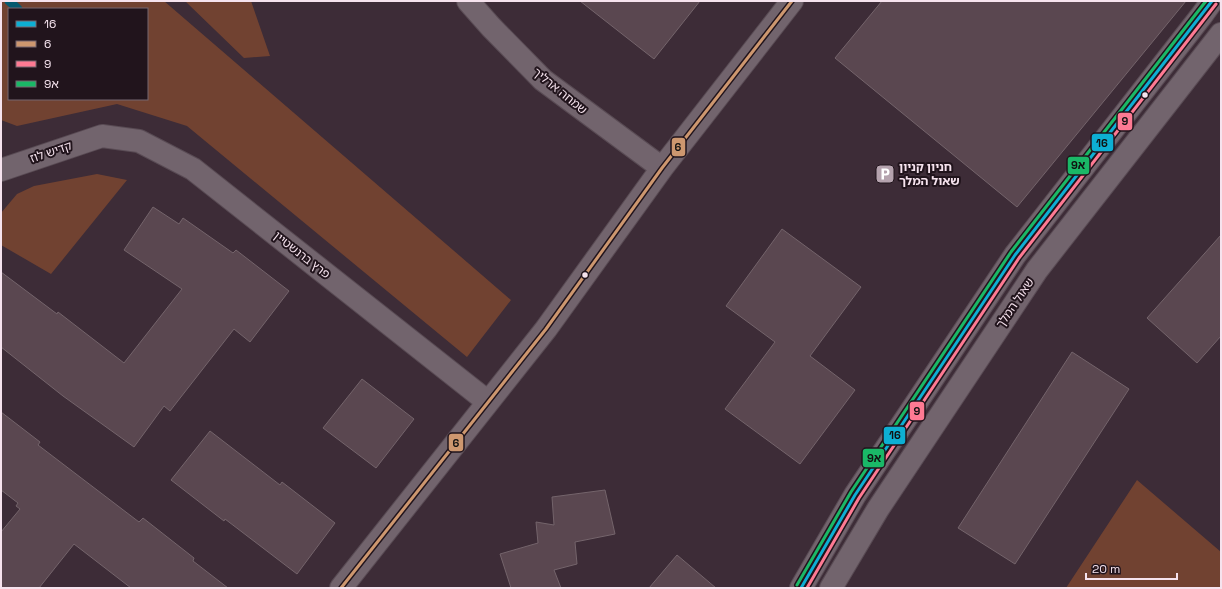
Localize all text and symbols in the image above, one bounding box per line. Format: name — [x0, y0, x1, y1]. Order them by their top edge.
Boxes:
legend — [8, 8, 148, 100]
text: 16 — [44, 16, 56, 32]
text: 6 — [44, 36, 51, 52]
text: 9 — [44, 56, 51, 72]
street label: שמחה ארליך — [530, 64, 590, 118]
text: 9א — [44, 76, 59, 92]
unlabelled marker — [1140, 90, 1150, 100]
line badge: 9 — [1117, 112, 1133, 131]
text: 9 — [1122, 114, 1129, 128]
line badge: 16 — [1091, 133, 1114, 152]
text: 16 — [1096, 136, 1108, 150]
street label: קדיש לוז — [28, 137, 74, 167]
line badge: 6 — [671, 137, 686, 157]
text: 6 — [675, 140, 682, 154]
line badge: 9א — [1067, 156, 1090, 175]
text: 9א — [1071, 158, 1086, 172]
place label: חניון קניון שאול המלך — [899, 159, 960, 189]
parking icon: חניון קניון שאול המלך — [874, 163, 896, 185]
street label: פרץ ברנשטיין — [270, 228, 334, 282]
unlabelled marker — [580, 270, 590, 280]
street label: שאול המלך — [992, 275, 1038, 331]
line badge: 9 — [909, 401, 925, 421]
text: 9 — [914, 404, 921, 418]
line badge: 16 — [883, 426, 906, 445]
text: 16 — [889, 428, 901, 442]
line badge: 6 — [448, 433, 464, 452]
text: 6 — [453, 436, 460, 450]
line badge: 9א — [862, 448, 885, 468]
text: 9א — [867, 451, 882, 465]
scale bar — [1086, 555, 1177, 581]
text: 20 m — [1092, 561, 1120, 577]

